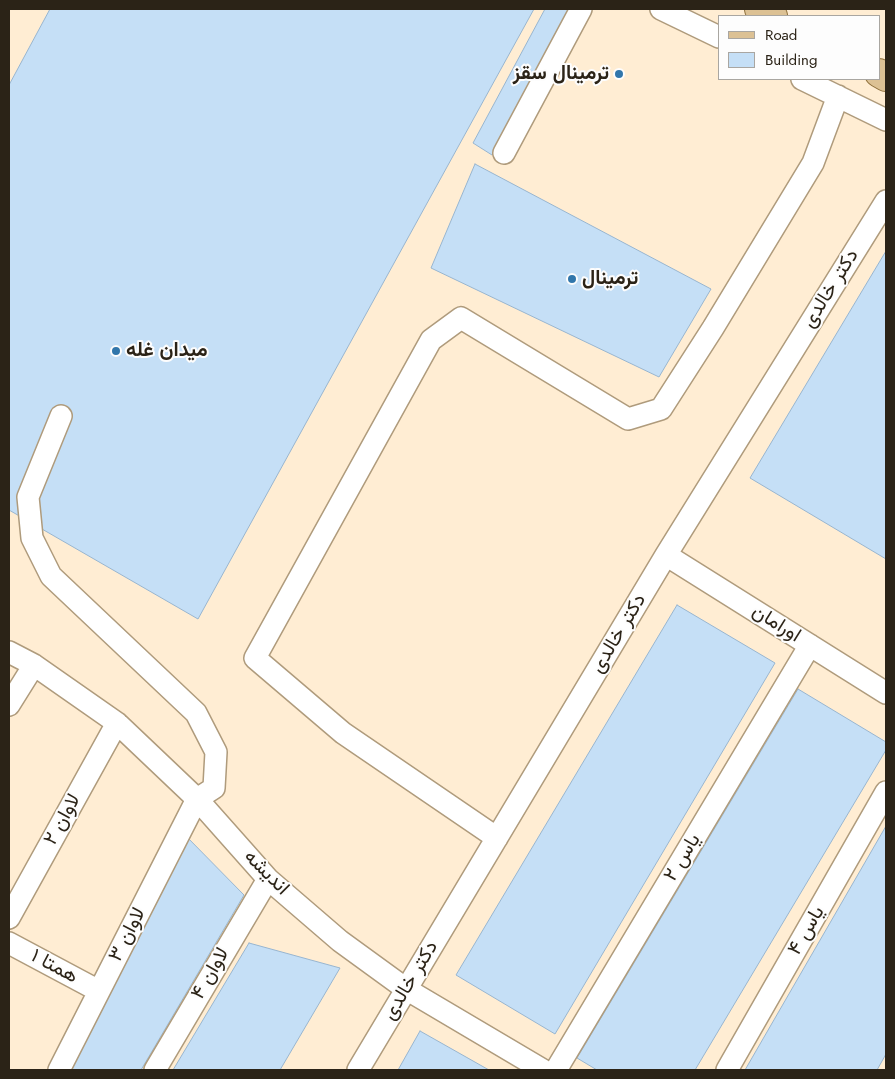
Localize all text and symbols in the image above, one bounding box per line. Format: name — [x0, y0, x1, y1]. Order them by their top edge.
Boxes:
legend — [718, 15, 880, 80]
text: Road — [765, 24, 797, 46]
text: Building — [765, 49, 817, 71]
place label: ترمینال سقز — [513, 62, 609, 86]
marker: ترمینال سقز — [613, 68, 625, 80]
street label: دکتر خالدی — [797, 245, 865, 333]
place label: ترمینال — [582, 267, 638, 291]
marker: ترمینال — [566, 273, 578, 285]
place label: میدان غله — [126, 339, 208, 363]
marker: میدان غله — [110, 345, 122, 357]
street label: دکتر خالدی — [586, 590, 652, 678]
street label: اورامان — [747, 600, 805, 648]
street label: لاوان ۲ — [39, 790, 87, 850]
street label: یاس ۲ — [659, 830, 707, 886]
street label: اندیشه — [238, 845, 294, 901]
street label: یاس ۴ — [783, 902, 831, 960]
street label: لاوان ۳ — [104, 904, 152, 966]
street label: دکتر خالدی — [378, 937, 444, 1025]
street label: لاوان ۴ — [187, 944, 235, 1004]
street label: همتا ۱ — [26, 945, 82, 989]

